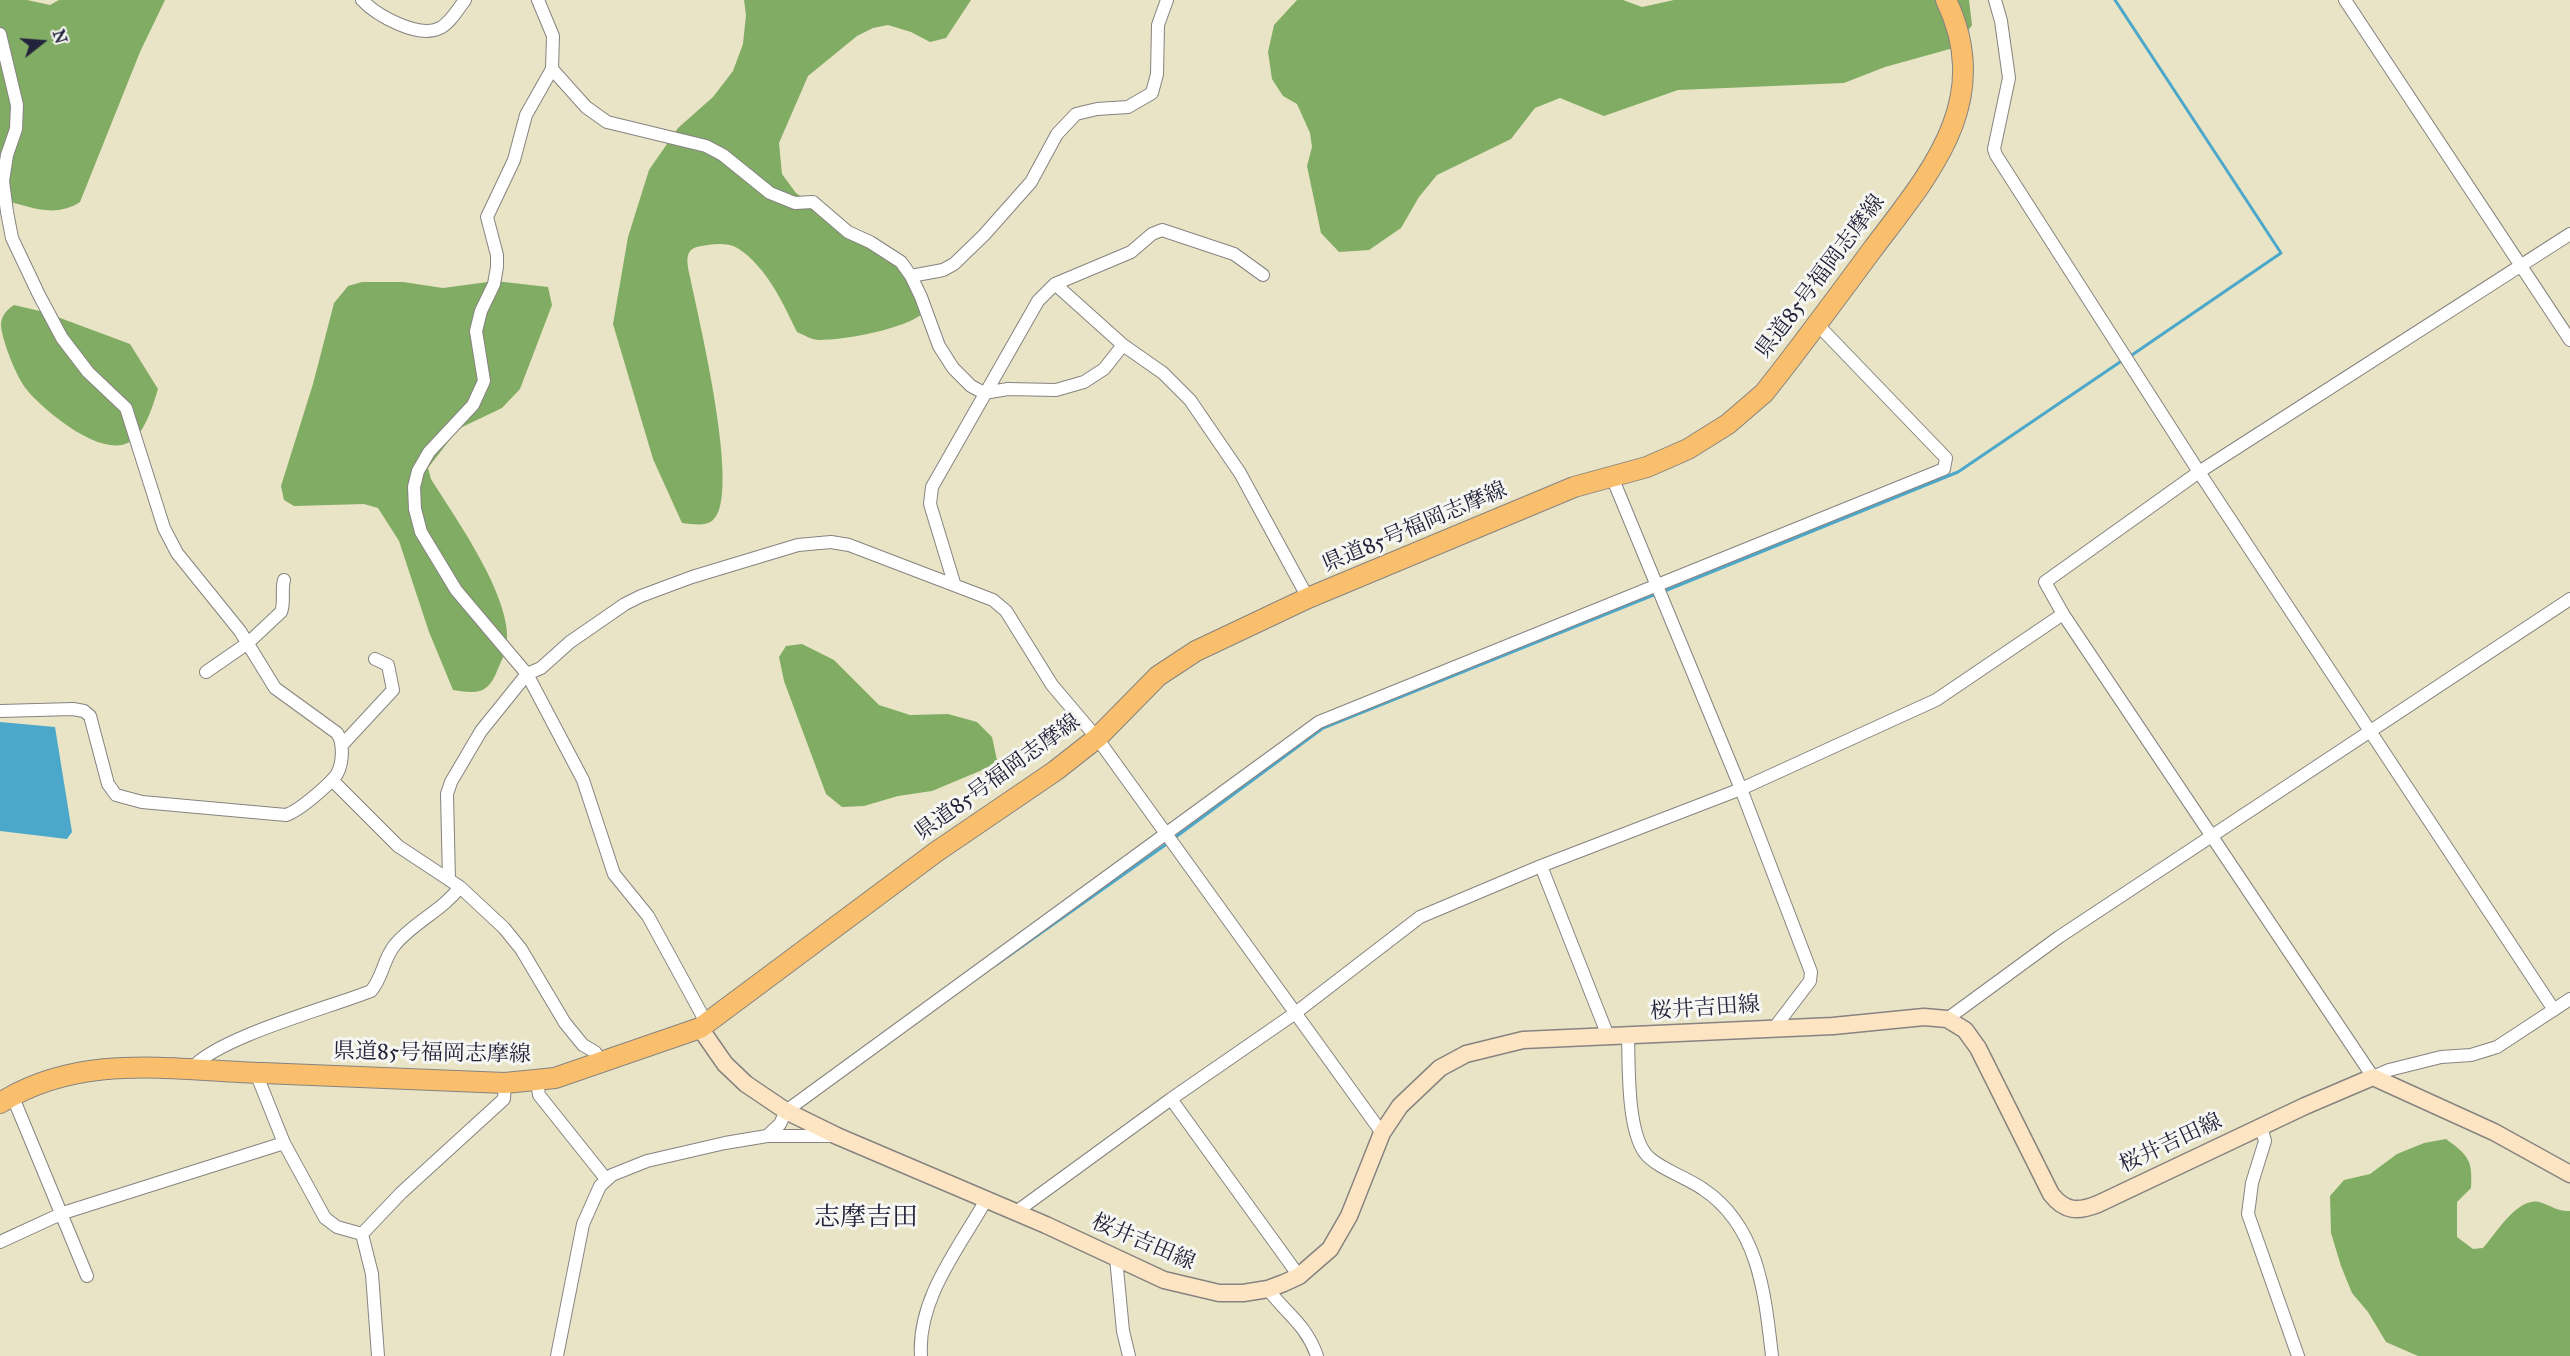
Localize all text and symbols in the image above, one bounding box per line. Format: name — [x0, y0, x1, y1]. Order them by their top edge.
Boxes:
north arrow — [12, 12, 72, 72]
text: N — [49, 27, 71, 46]
street label: 県道85号福岡志摩線 — [1751, 190, 1891, 364]
street label: 県道85号福岡志摩線 — [1319, 477, 1511, 579]
street label: 県道85号福岡志摩線 — [910, 709, 1086, 847]
street label: 桜井吉田線 — [1649, 992, 1761, 1026]
street label: 県道85号福岡志摩線 — [333, 1039, 531, 1069]
street label: 桜井吉田線 — [2116, 1109, 2226, 1179]
district label: 志摩吉田 — [814, 1203, 918, 1235]
street label: 桜井吉田線 — [1087, 1209, 1199, 1277]

